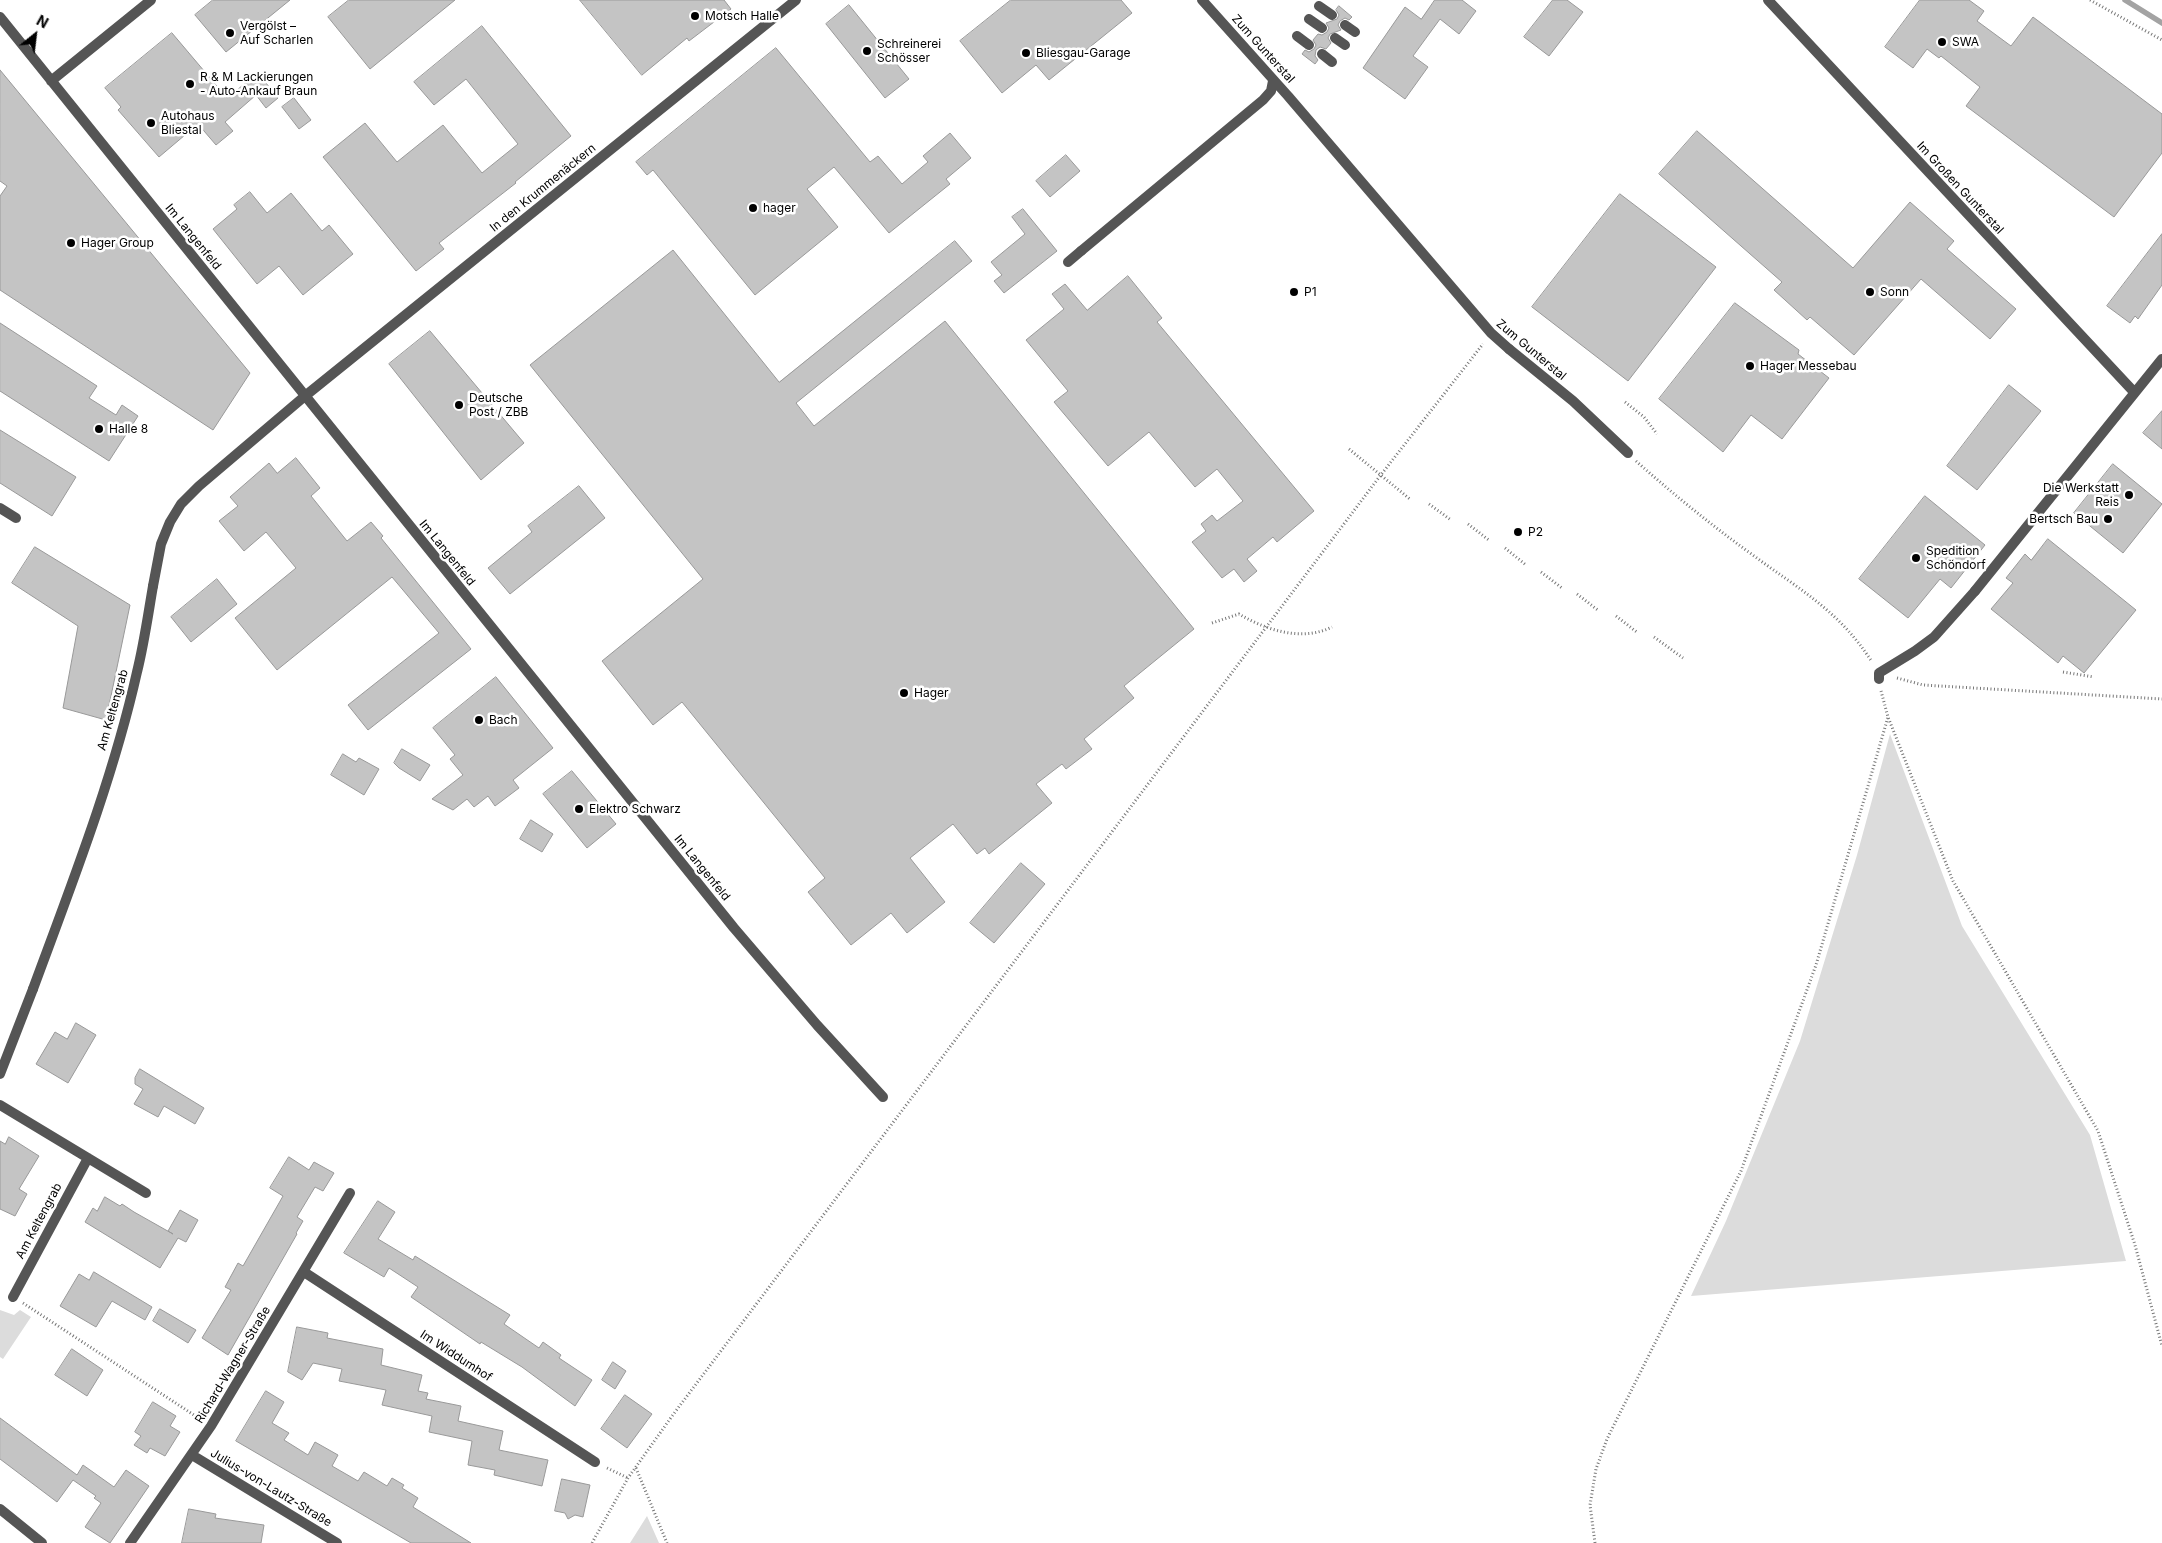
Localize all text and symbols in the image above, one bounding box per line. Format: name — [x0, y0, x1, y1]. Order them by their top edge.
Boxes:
place label: Motsch Halle — [705, 9, 779, 23]
north arrow — [10, 10, 60, 60]
marker: Motsch Halle — [689, 10, 701, 22]
text: N — [34, 11, 51, 31]
street label: Zum Gunterstal — [1229, 12, 1297, 86]
place label: Vergölst – Auf Scharlen — [240, 19, 313, 47]
marker: Vergölst – Auf Scharlen — [224, 27, 236, 39]
place label: SWA — [1952, 35, 1979, 49]
marker: SWA — [1936, 36, 1948, 48]
place label: Schreinerei Schösser — [877, 37, 941, 65]
marker: Schreinerei Schösser — [861, 45, 873, 57]
place label: Bliesgau-Garage — [1036, 46, 1131, 60]
marker: Bliesgau-Garage — [1020, 47, 1032, 59]
place label: R & M Lackierungen - Auto-Ankauf Braun — [200, 70, 317, 98]
marker: R & M Lackierungen - Auto-Ankauf Braun — [184, 78, 196, 90]
place label: Autohaus Bliestal — [161, 109, 215, 137]
marker: Autohaus Bliestal — [145, 117, 157, 129]
street label: Im Großen Gunterstal — [1914, 139, 2006, 237]
street label: In den Krummenäckern — [487, 141, 599, 235]
street label: Im Langenfeld — [162, 201, 224, 273]
place label: hager — [763, 201, 796, 215]
marker: hager — [747, 202, 759, 214]
place label: Hager Group — [81, 236, 154, 250]
marker: Hager Group — [65, 237, 77, 249]
place label: P1 — [1304, 285, 1317, 299]
place label: Sonn — [1880, 285, 1909, 299]
marker: P1 — [1288, 286, 1300, 298]
marker: Sonn — [1864, 286, 1876, 298]
street label: Zum Gunterstal — [1493, 317, 1569, 383]
place label: Hager Messebau — [1760, 359, 1857, 373]
marker: Hager Messebau — [1744, 360, 1756, 372]
place label: Deutsche Post / ZBB — [469, 391, 528, 419]
marker: Deutsche Post / ZBB — [453, 399, 465, 411]
place label: Halle 8 — [109, 422, 148, 436]
marker: Halle 8 — [93, 423, 105, 435]
place label: Die Werkstatt Reis — [2043, 481, 2119, 509]
marker: Die Werkstatt Reis — [2123, 489, 2135, 501]
place label: Bertsch Bau — [2029, 512, 2098, 526]
marker: Bertsch Bau — [2102, 513, 2114, 525]
street label: Im Langenfeld — [416, 517, 478, 589]
place label: P2 — [1528, 525, 1543, 539]
marker: P2 — [1512, 526, 1524, 538]
place label: Spedition Schöndorf — [1926, 544, 1986, 572]
marker: Spedition Schöndorf — [1910, 552, 1922, 564]
street label: Am Keltengrab — [95, 668, 131, 752]
place label: Hager — [914, 686, 949, 700]
marker: Hager — [898, 687, 910, 699]
place label: Bach — [489, 713, 518, 727]
marker: Bach — [473, 714, 485, 726]
place label: Elektro Schwarz — [589, 802, 681, 816]
marker: Elektro Schwarz — [573, 803, 585, 815]
street label: Im Langenfeld — [671, 832, 733, 904]
street label: Am Keltengrab — [13, 1181, 65, 1261]
street label: Richard-Wagner-Straße — [192, 1304, 274, 1426]
street label: Im Widdumhof — [417, 1327, 495, 1385]
street label: Julius-von-Lautz-Straße — [208, 1446, 334, 1530]

